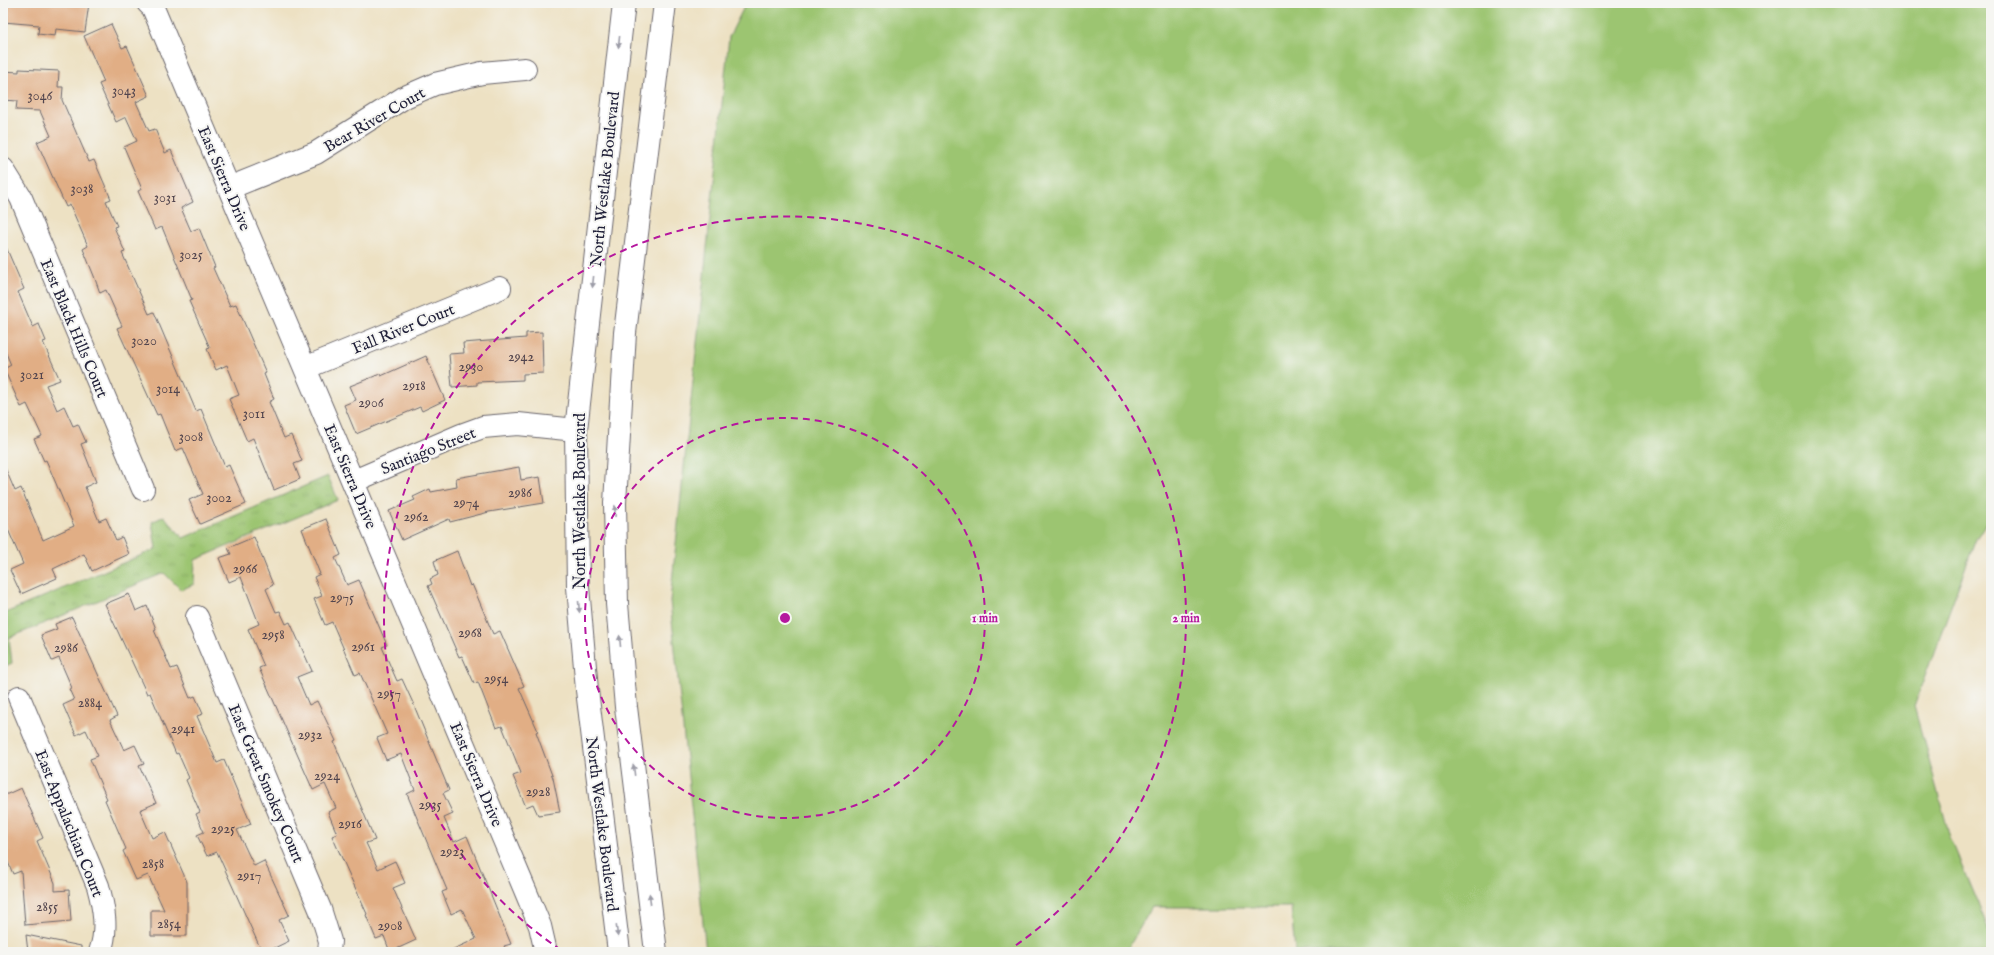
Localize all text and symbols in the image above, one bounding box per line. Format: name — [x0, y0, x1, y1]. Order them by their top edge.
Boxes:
one-way arrow — [616, 36, 623, 48]
house number: 3043 — [112, 82, 136, 100]
street label: Bear River Court — [321, 83, 430, 158]
house number: 3046 — [28, 87, 54, 105]
street label: North Westlake Boulevard — [587, 90, 625, 268]
street label: East Sierra Drive — [192, 123, 254, 234]
house number: 3038 — [71, 180, 93, 198]
house number: 3031 — [154, 189, 176, 207]
house number: 3025 — [179, 246, 203, 264]
street label: East Black Hills Court — [35, 256, 112, 402]
one-way arrow — [590, 276, 596, 288]
street label: Fall River Court — [350, 300, 458, 359]
house number: 3020 — [131, 332, 157, 350]
house number: 2942 — [508, 348, 534, 366]
house number: 2930 — [459, 358, 484, 376]
house number: 3021 — [20, 366, 44, 384]
house number: 2918 — [402, 377, 426, 395]
house number: 3014 — [156, 380, 180, 398]
house number: 2906 — [358, 394, 385, 412]
house number: 3011 — [243, 405, 265, 423]
street label: North Westlake Boulevard — [571, 412, 591, 589]
street label: East Sierra Drive — [318, 421, 380, 532]
street label: Santiago Street — [378, 424, 480, 480]
house number: 3008 — [179, 428, 203, 446]
house number: 2986 — [508, 484, 533, 502]
house number: 3002 — [206, 489, 232, 507]
house number: 2974 — [453, 494, 479, 512]
one-way arrow — [612, 504, 618, 517]
house number: 2962 — [403, 508, 429, 526]
house number: 2966 — [233, 560, 258, 578]
house number: 2975 — [330, 589, 354, 607]
one-way arrow — [576, 601, 583, 613]
centre of rings — [778, 611, 792, 625]
text: 1 min — [972, 611, 999, 626]
text: 2 min — [1172, 611, 1200, 626]
house number: 2968 — [458, 624, 482, 642]
house number: 2958 — [261, 626, 285, 644]
one-way arrow — [617, 635, 624, 647]
house number: 2961 — [351, 638, 375, 656]
house number: 2986 — [54, 639, 79, 657]
house number: 2954 — [484, 670, 508, 688]
house number: 2957 — [377, 685, 401, 703]
house number: 2884 — [78, 694, 102, 712]
street label: East Great Smokey Court — [223, 701, 308, 867]
street label: East Sierra Drive — [444, 719, 506, 830]
house number: 2941 — [171, 720, 195, 738]
house number: 2932 — [298, 726, 323, 744]
street label: North Westlake Boulevard — [580, 736, 622, 913]
street label: East Appalachian Court — [29, 747, 107, 901]
one-way arrow — [631, 764, 637, 776]
house number: 2924 — [314, 767, 340, 785]
house number: 2928 — [526, 783, 550, 801]
house number: 2935 — [419, 796, 441, 814]
house number: 2916 — [338, 815, 363, 833]
house number: 2925 — [211, 820, 235, 838]
house number: 2923 — [440, 843, 464, 861]
house number: 2858 — [142, 855, 164, 873]
house number: 2917 — [237, 867, 261, 885]
one-way arrow — [646, 893, 653, 905]
house number: 2855 — [36, 898, 58, 916]
house number: 2854 — [157, 915, 181, 933]
house number: 2908 — [377, 917, 403, 935]
one-way arrow — [614, 925, 620, 937]

